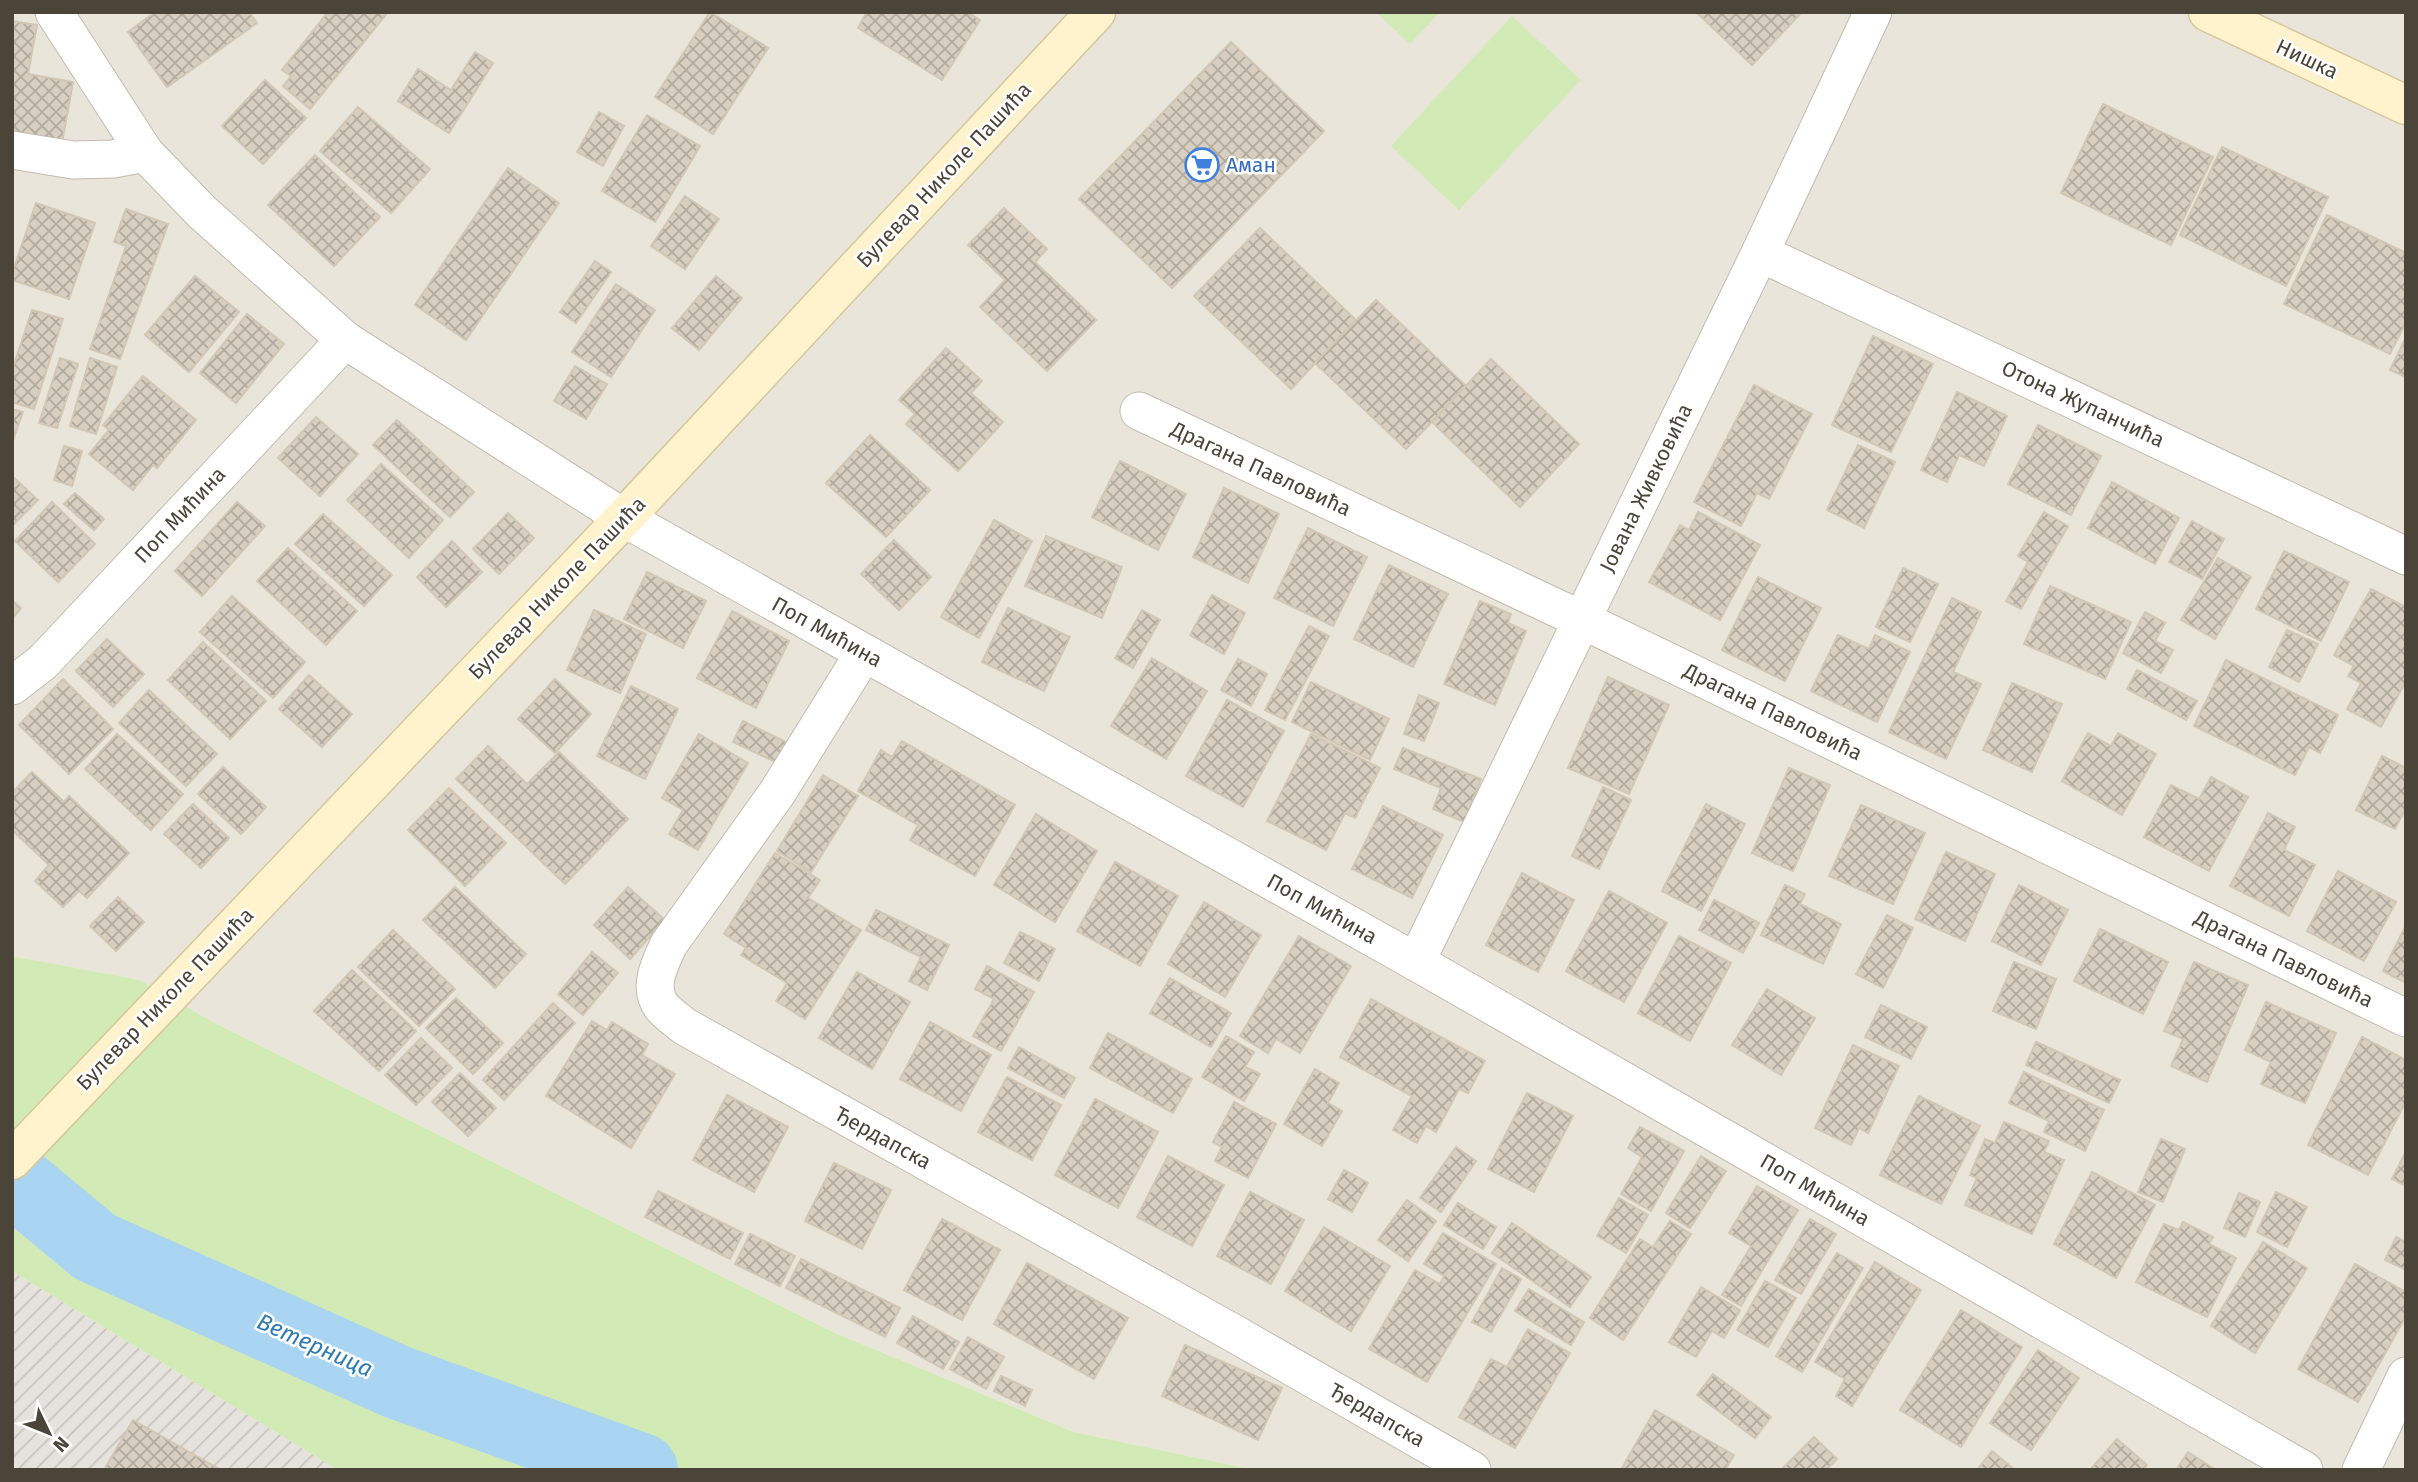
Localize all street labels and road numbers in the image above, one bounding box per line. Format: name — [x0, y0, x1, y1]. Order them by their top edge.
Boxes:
street label: Нишка — [2272, 33, 2342, 85]
street label: Булевар Николе Пашића — [851, 77, 1037, 273]
street label: Отона Жупанчића — [1997, 355, 2169, 453]
street label: Јована Живковића — [1594, 400, 1698, 576]
street label: Драгана Павловића — [1166, 415, 1355, 522]
street label: Поп Мићина — [129, 461, 231, 569]
street label: Булевар Николе Пашића — [463, 491, 651, 685]
street label: Поп Мићина — [767, 591, 887, 673]
street label: Драгана Павловића — [1679, 657, 1867, 767]
street label: Поп Мићина — [1262, 868, 1382, 950]
street label: Булевар Николе Пашића — [71, 902, 259, 1096]
street label: Драгана Павловића — [2190, 904, 2378, 1014]
street label: Ђердапска — [830, 1101, 936, 1175]
street label: Поп Мићина — [1756, 1148, 1874, 1232]
street label: Ђердапска — [1324, 1377, 1430, 1453]

